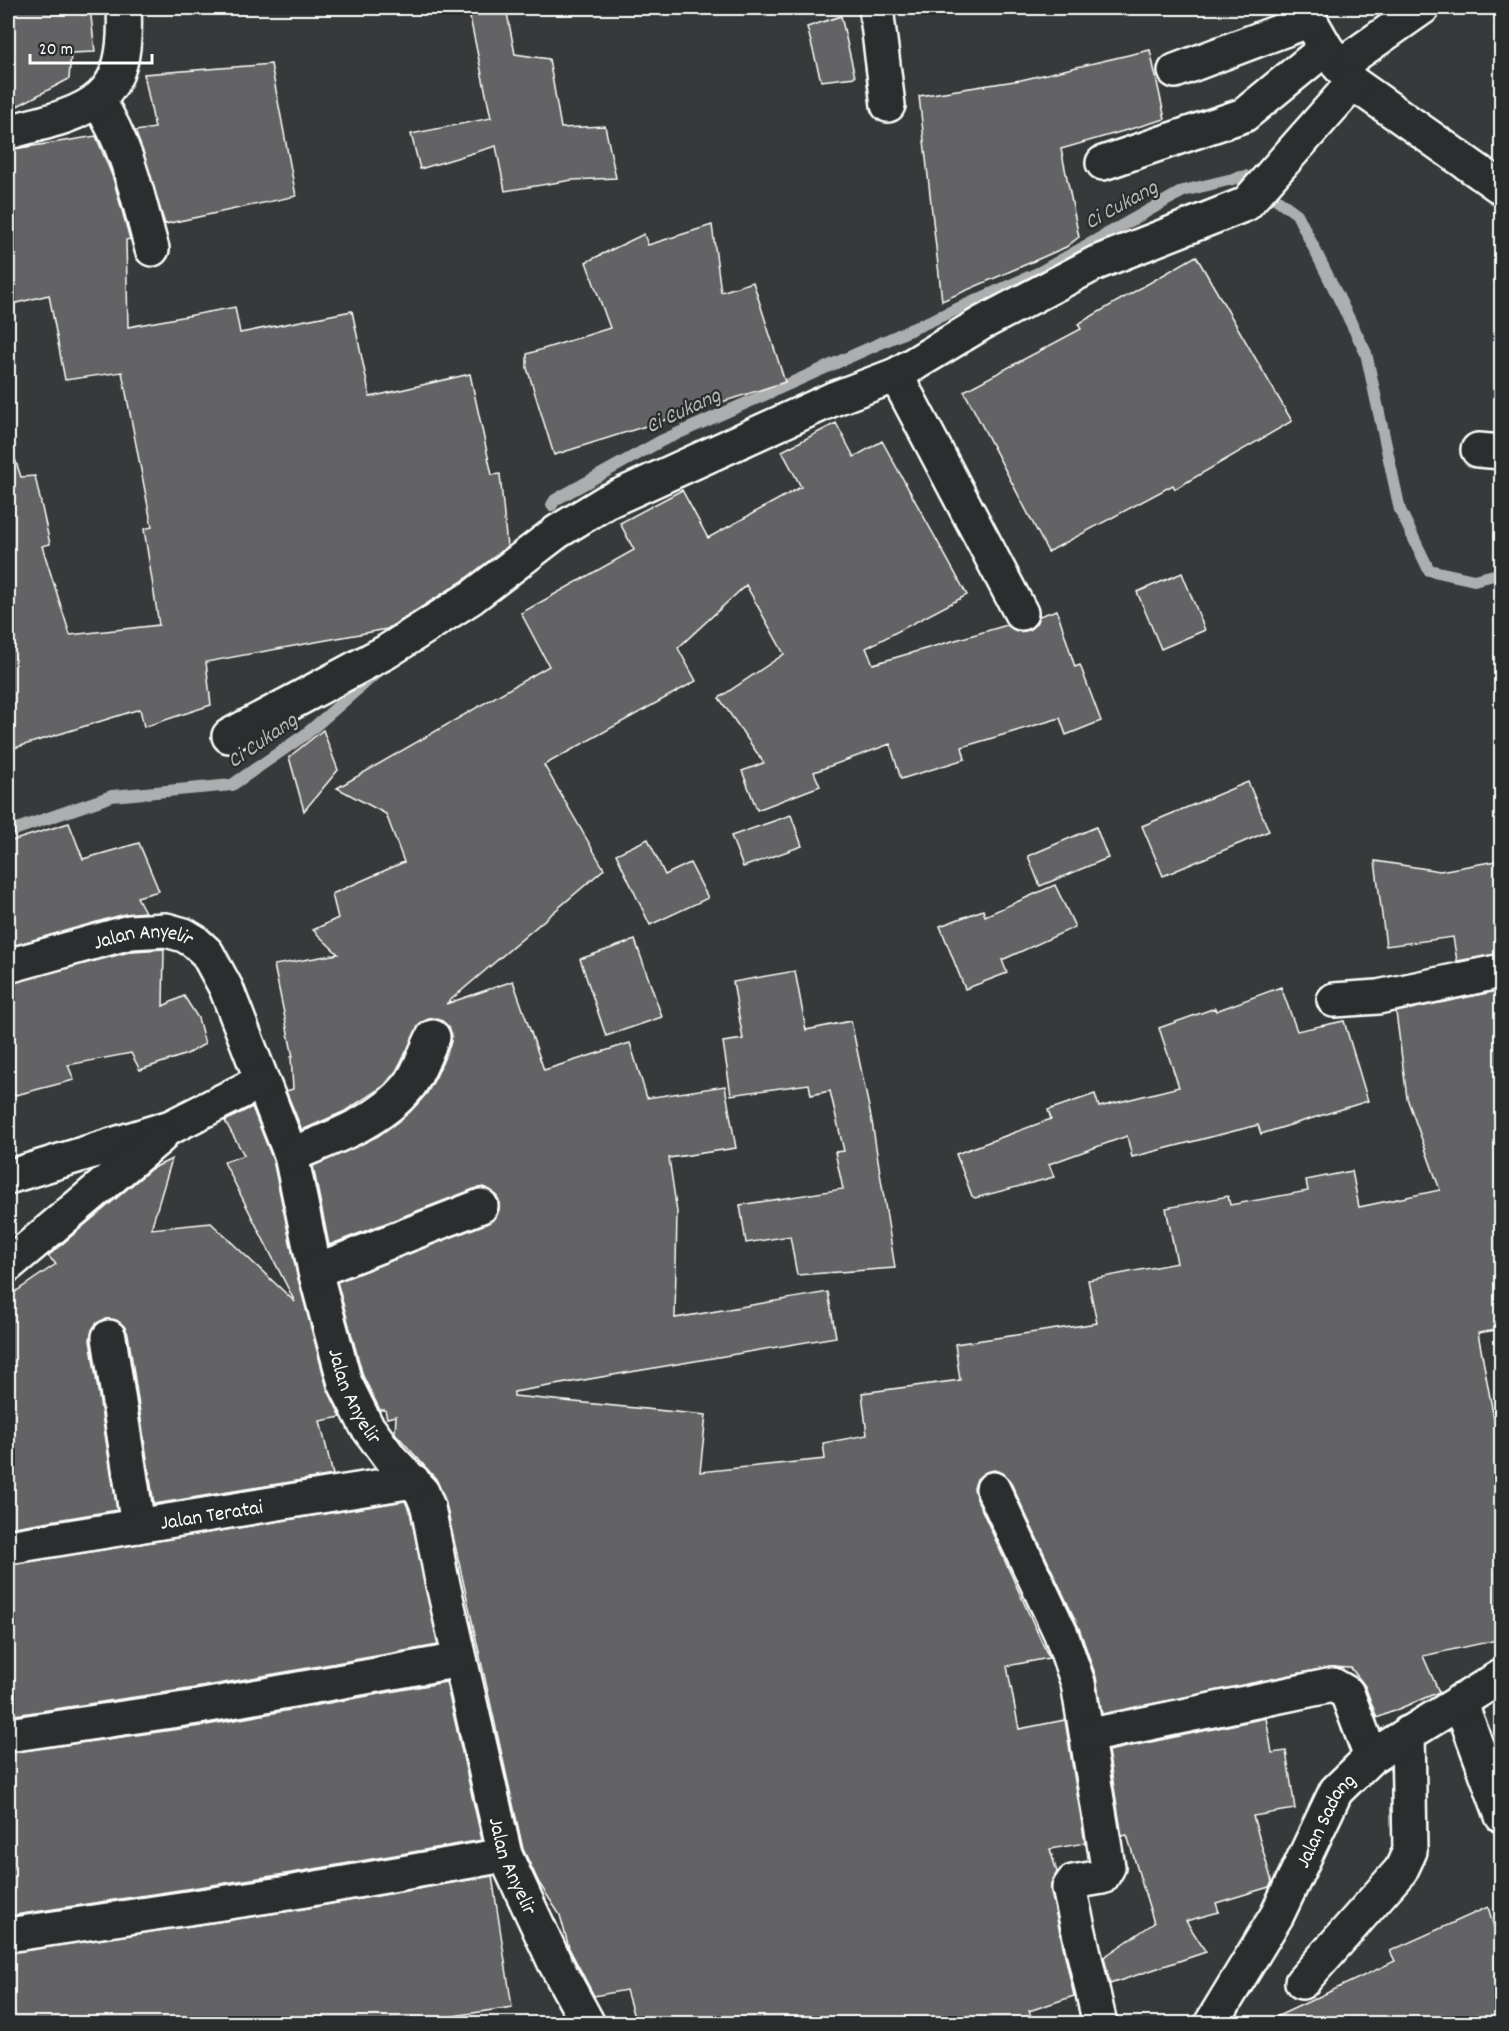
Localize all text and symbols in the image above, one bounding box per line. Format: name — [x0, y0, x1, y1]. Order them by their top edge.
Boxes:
scale bar — [30, 27, 152, 65]
text: 20 m — [39, 38, 73, 63]
water label: Ci Cukang — [1079, 173, 1165, 239]
water label: Ci Cukang — [641, 381, 727, 443]
water label: Ci Cukang — [222, 706, 306, 777]
street label: Jalan Anyelir — [90, 918, 199, 960]
street label: Jalan Anyelir — [318, 1346, 388, 1452]
street label: Jalan Teratai — [158, 1494, 266, 1540]
street label: Jalan Sadang — [1289, 1767, 1364, 1874]
street label: Jalan Anyelir — [479, 1815, 543, 1921]

